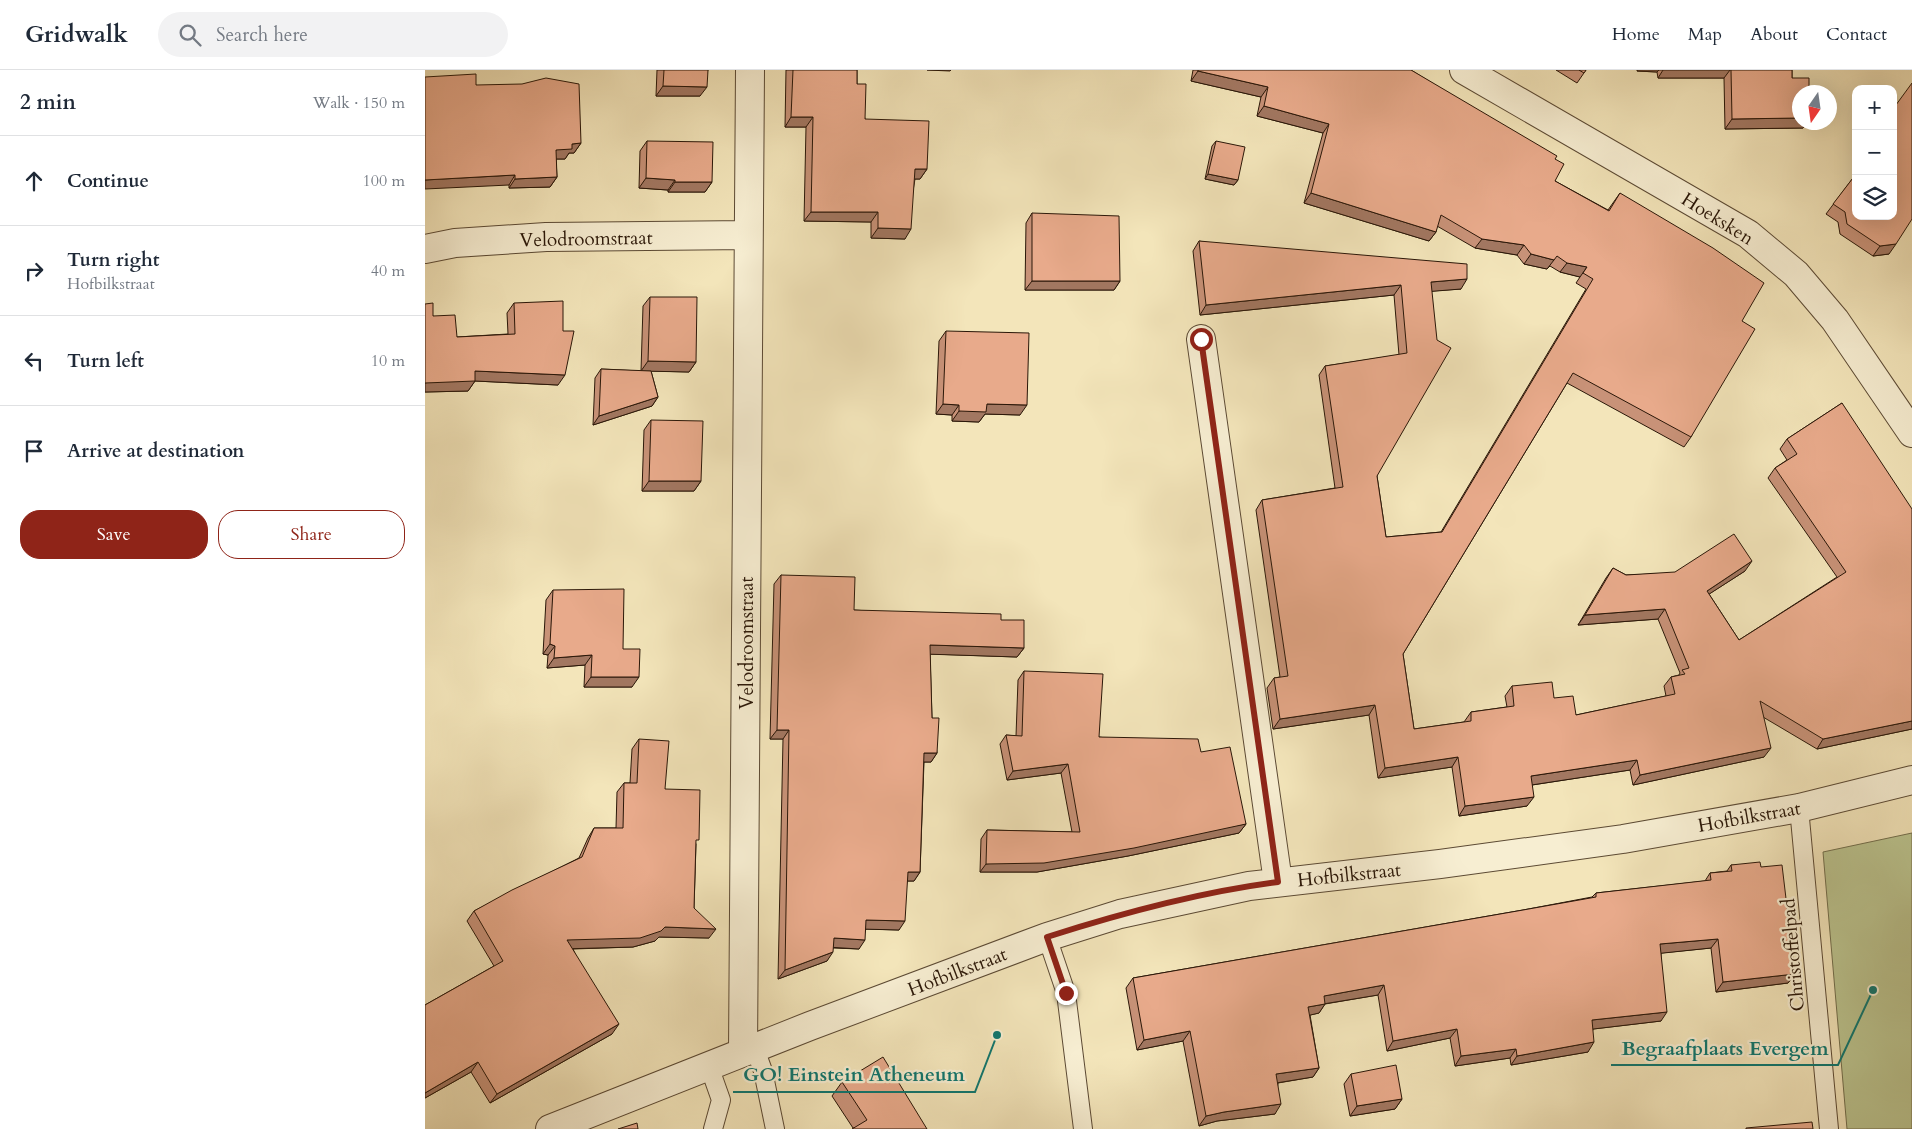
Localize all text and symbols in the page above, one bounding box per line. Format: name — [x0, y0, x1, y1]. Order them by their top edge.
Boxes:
search box — [158, 12, 508, 57]
text: Gridwalk — [25, 18, 128, 51]
icon: search — [176, 21, 204, 49]
text: Search here — [216, 22, 308, 48]
text: Home — [1612, 22, 1660, 47]
text: Map — [1688, 22, 1722, 47]
text: About — [1750, 22, 1798, 47]
text: Contact — [1826, 22, 1887, 47]
north arrow — [1792, 85, 1837, 130]
map controls — [1852, 85, 1897, 220]
button: + — [1852, 85, 1897, 130]
text: 2 min — [20, 88, 76, 117]
text: Walk · 150 m — [313, 92, 405, 114]
button: − — [1852, 130, 1897, 175]
icon: ahead — [20, 167, 48, 195]
text: Continue — [67, 168, 149, 194]
text: 100 m — [363, 170, 405, 192]
button: layers — [1852, 175, 1897, 220]
street label: Hoeksken — [1676, 186, 1759, 251]
street label: Velodroomstraat — [519, 225, 653, 253]
text: Turn right — [67, 247, 159, 273]
icon: right — [20, 257, 48, 285]
text: 40 m — [371, 260, 405, 282]
text: Hofbilkstraat — [67, 273, 155, 295]
route start — [1190, 328, 1213, 351]
icon: left — [20, 347, 48, 375]
text: Turn left — [67, 348, 144, 374]
text: 10 m — [371, 350, 405, 372]
icon: arrive — [20, 437, 48, 465]
text: Arrive at destination — [67, 438, 244, 464]
button: Save — [20, 510, 208, 559]
button: Share — [218, 510, 405, 559]
street label: Velodroomstraat — [734, 576, 760, 710]
street label: Hofbilkstraat — [1696, 795, 1803, 839]
street label: Hofbilkstraat — [1296, 857, 1402, 893]
street label: Christoffelpad — [1775, 897, 1811, 1012]
street label: Hofbilkstraat — [904, 941, 1011, 1003]
route end — [1055, 982, 1078, 1005]
callout: Begraafplaats Evergem — [1611, 1030, 1838, 1065]
text: Begraafplaats Evergem — [1621, 1035, 1829, 1062]
callout: GO! Einstein Atheneum — [733, 1057, 975, 1092]
text: GO! Einstein Atheneum — [743, 1061, 966, 1088]

